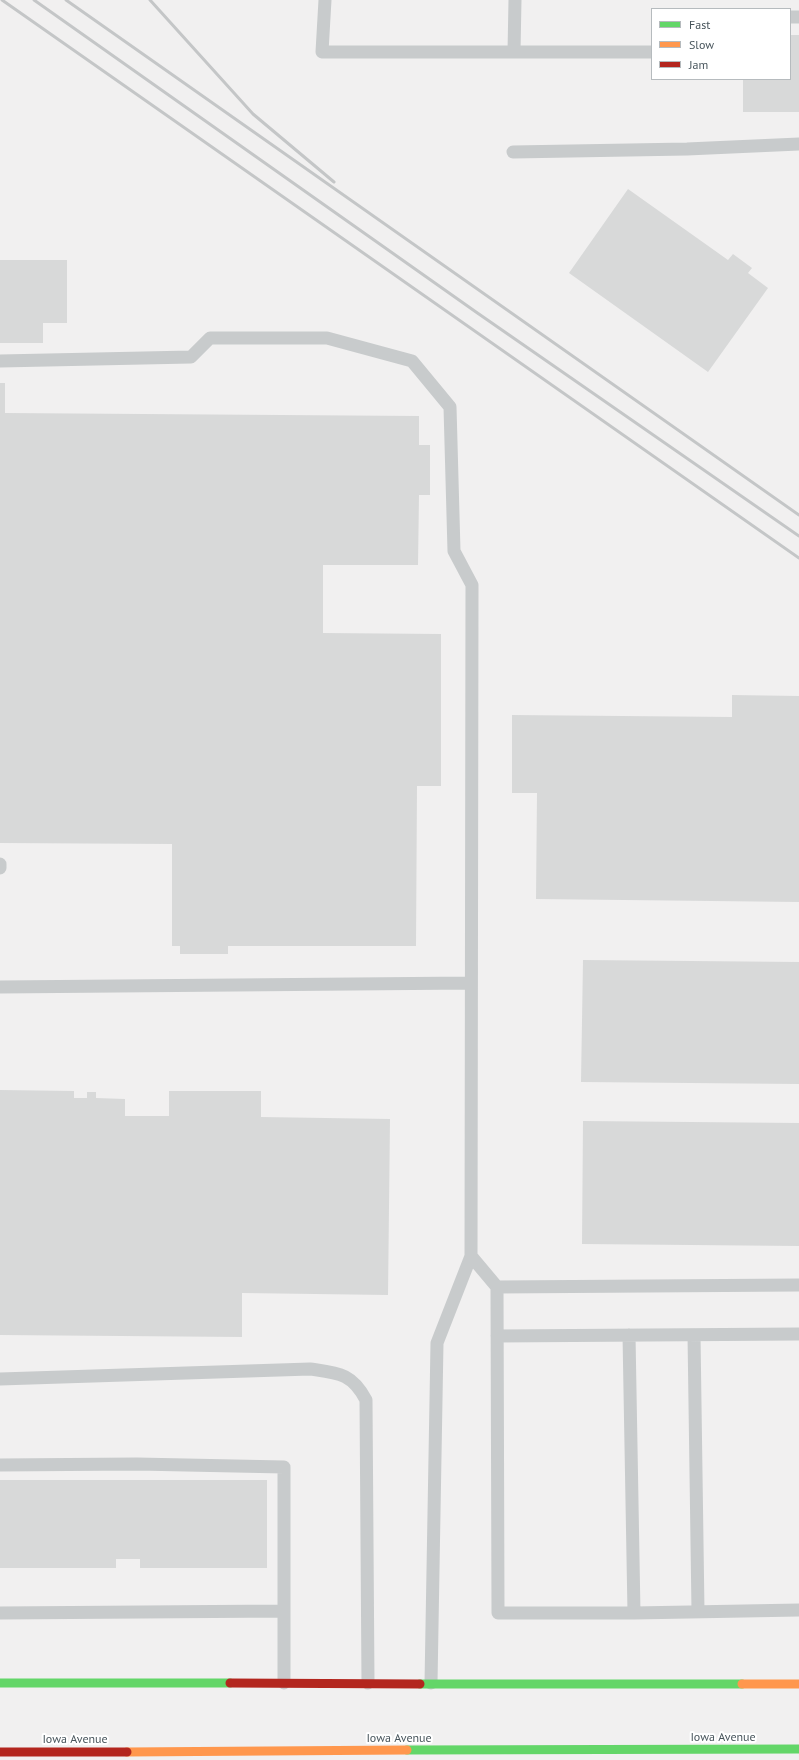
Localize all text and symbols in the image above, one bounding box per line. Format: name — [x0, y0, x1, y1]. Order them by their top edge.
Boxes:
legend — [651, 8, 791, 80]
text: Fast — [689, 17, 710, 32]
text: Slow — [689, 37, 714, 52]
text: Jam — [689, 57, 708, 72]
street label: Iowa Avenue — [690, 1731, 756, 1745]
street label: Iowa Avenue — [366, 1732, 432, 1746]
street label: Iowa Avenue — [42, 1733, 108, 1747]

